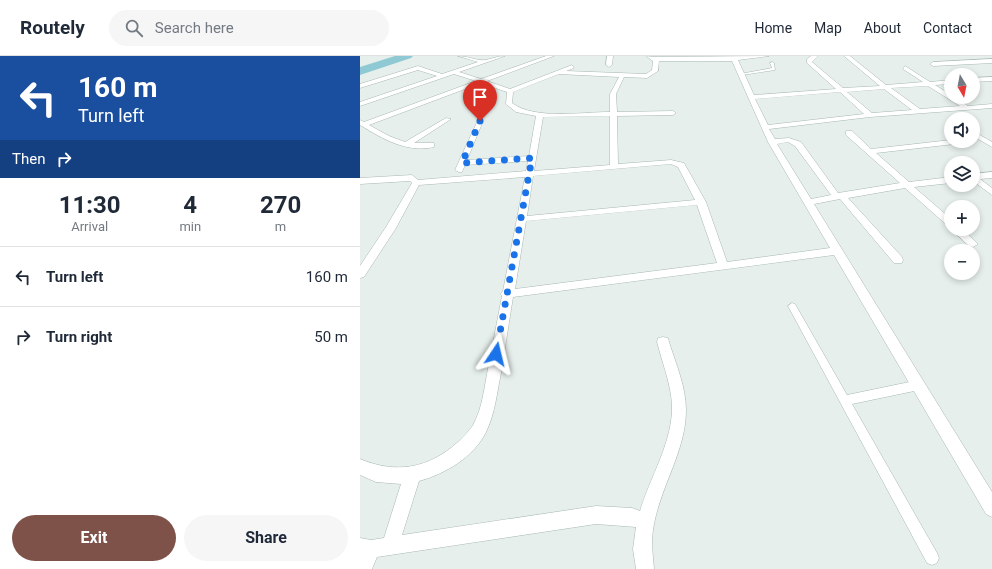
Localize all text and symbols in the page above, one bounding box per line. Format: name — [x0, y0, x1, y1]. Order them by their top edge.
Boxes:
search box — [109, 10, 389, 46]
text: Routely — [20, 16, 85, 39]
icon: search — [123, 17, 145, 39]
text: Search here — [155, 19, 234, 37]
text: Home — [754, 20, 792, 36]
text: Map — [814, 20, 842, 36]
text: About — [864, 20, 901, 36]
text: Contact — [923, 20, 972, 36]
north arrow — [944, 68, 980, 104]
map controls — [944, 68, 980, 280]
text: 160 m — [78, 71, 157, 104]
icon: left — [12, 72, 64, 124]
pin — [463, 80, 497, 121]
icon: arrive — [469, 86, 491, 108]
text: Turn left — [78, 105, 144, 126]
button: sound — [944, 112, 980, 148]
icon: right — [53, 148, 75, 170]
text: Then — [12, 150, 45, 168]
button: layers — [944, 156, 980, 192]
text: 11:30 — [59, 191, 121, 219]
text: 4 — [183, 191, 197, 219]
text: 270 — [260, 191, 301, 219]
button: + — [944, 200, 980, 236]
text: Arrival — [71, 219, 108, 234]
text: min — [179, 219, 201, 234]
text: m — [275, 219, 286, 234]
button: − — [944, 244, 980, 280]
icon: left — [12, 266, 34, 288]
text: Turn left — [46, 268, 103, 286]
text: 160 m — [306, 268, 348, 286]
icon: right — [12, 326, 34, 348]
text: Turn right — [46, 328, 112, 346]
text: 50 m — [314, 328, 348, 346]
position arrow — [475, 333, 517, 375]
button: Exit — [12, 515, 176, 561]
button: Share — [184, 515, 348, 561]

